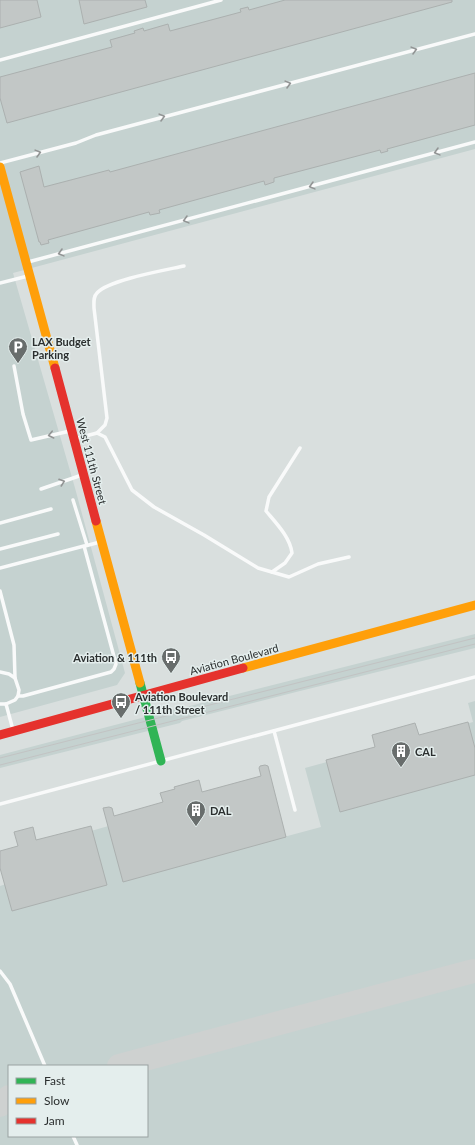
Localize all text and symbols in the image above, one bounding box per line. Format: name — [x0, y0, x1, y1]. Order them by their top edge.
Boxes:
one-way arrow — [410, 47, 417, 55]
one-way arrow — [285, 80, 291, 88]
one-way arrow — [159, 114, 166, 122]
one-way arrow — [434, 148, 441, 156]
one-way arrow — [34, 150, 41, 158]
one-way arrow — [308, 181, 315, 190]
one-way arrow — [183, 215, 189, 223]
one-way arrow — [57, 248, 64, 257]
place label: LAX Budget Parking — [32, 335, 92, 361]
parking icon: LAX Budget Parking — [7, 336, 29, 364]
street label: West 111th Street — [74, 416, 110, 506]
one-way arrow — [48, 431, 54, 439]
one-way arrow — [58, 478, 65, 486]
street label: Aviation Boulevard — [188, 641, 280, 677]
bus stop icon: Aviation & 111th — [160, 646, 182, 674]
place label: Aviation & 111th — [72, 651, 157, 664]
place label: Aviation Boulevard / 111th Street — [134, 690, 228, 716]
bus stop icon: Aviation Boulevard / 111th Street — [110, 691, 132, 719]
building icon: CAL — [390, 740, 412, 768]
place label: CAL — [415, 745, 436, 758]
building icon: DAL — [185, 799, 207, 827]
place label: DAL — [210, 804, 232, 817]
legend — [8, 1065, 148, 1137]
text: Fast — [44, 1073, 66, 1088]
text: Slow — [44, 1093, 70, 1108]
text: Jam — [44, 1113, 65, 1128]

